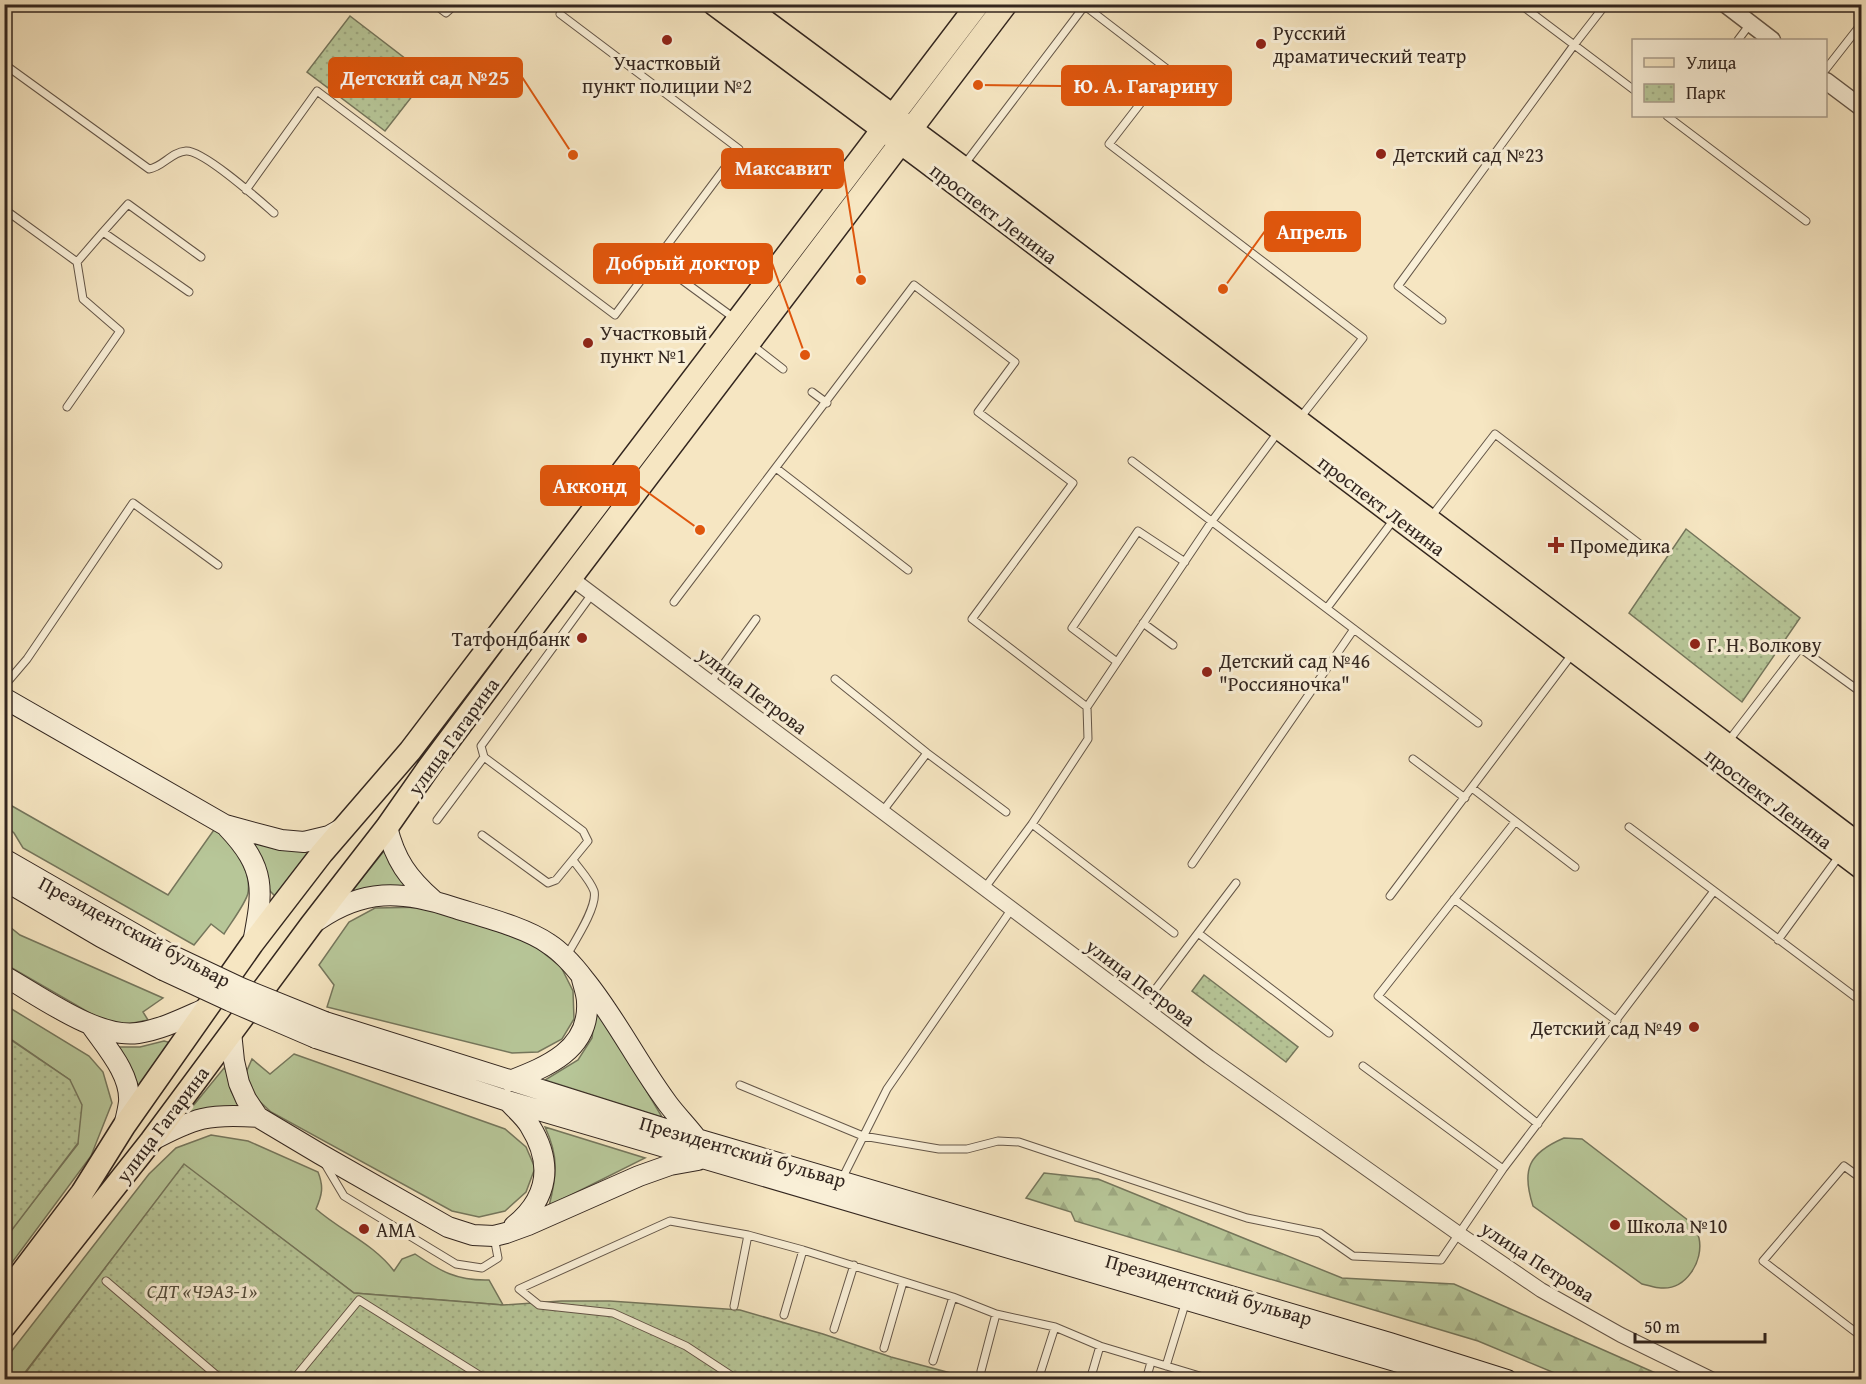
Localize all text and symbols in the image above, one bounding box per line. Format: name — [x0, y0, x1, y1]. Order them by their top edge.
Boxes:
place label: Русский драматический театр — [1273, 18, 1466, 70]
marker: Участковый пункт полиции №2 — [660, 33, 674, 47]
marker: Русский драматический театр — [1254, 37, 1268, 51]
legend — [1632, 39, 1827, 117]
place label: Участковый пункт полиции №2 — [582, 48, 752, 100]
text: Улица — [1686, 49, 1737, 76]
callout: Детский сад №25 — [329, 58, 522, 97]
text: Детский сад №25 — [339, 62, 510, 93]
callout: Ю. А. Гагарину — [1062, 66, 1231, 105]
text: Ю. А. Гагарину — [1074, 70, 1218, 101]
text: Парк — [1686, 79, 1726, 106]
place label: Детский сад №23 — [1392, 140, 1544, 169]
marker: Детский сад №23 — [1374, 147, 1388, 161]
callout: Максавит — [722, 149, 843, 188]
text: Максавит — [735, 152, 832, 183]
street label: проспект Ленина — [924, 155, 1064, 271]
callout: Апрель — [1265, 212, 1360, 251]
text: Апрель — [1276, 216, 1348, 247]
callout: Добрый доктор — [594, 244, 772, 283]
text: Добрый доктор — [605, 247, 760, 278]
place label: Участковый пункт №1 — [600, 318, 707, 370]
marker: Участковый пункт №1 — [581, 336, 595, 350]
street label: проспект Ленина — [1312, 447, 1452, 563]
callout: Акконд — [541, 466, 639, 505]
text: Акконд — [553, 470, 627, 501]
place label: Промедика — [1570, 531, 1671, 560]
marker: Промедика — [1547, 536, 1565, 554]
place label: Татфондбанк — [452, 624, 571, 653]
place label: Г. Н. Волкову — [1707, 630, 1822, 659]
marker: Татфондбанк — [575, 631, 589, 645]
marker: Г. Н. Волкову — [1688, 637, 1702, 651]
street label: улица Петрова — [691, 639, 814, 741]
place label: Детский сад №46 "Россияночка" — [1218, 646, 1370, 698]
marker: Детский сад №46 "Россияночка" — [1200, 665, 1214, 679]
street label: улица Гагарина — [400, 671, 506, 802]
street label: проспект Ленина — [1699, 740, 1839, 856]
street label: Президентский бульвар — [34, 868, 236, 994]
street label: улица Петрова — [1079, 931, 1202, 1033]
place label: Детский сад №49 — [1530, 1013, 1682, 1042]
marker: Детский сад №49 — [1687, 1020, 1701, 1034]
street label: улица Гагарина — [108, 1059, 216, 1189]
street label: Президентский бульвар — [636, 1108, 850, 1194]
place label: Школа №10 — [1627, 1211, 1727, 1240]
street label: улица Петрова — [1474, 1213, 1601, 1309]
place label: АМА — [376, 1215, 416, 1244]
marker: Школа №10 — [1608, 1218, 1622, 1232]
marker: АМА — [357, 1222, 371, 1236]
street label: Президентский бульвар — [1102, 1246, 1316, 1332]
park label: СДТ «ЧЭАЗ-1» — [147, 1276, 257, 1305]
scale bar — [1635, 1306, 1766, 1344]
text: 50 m — [1644, 1313, 1680, 1340]

